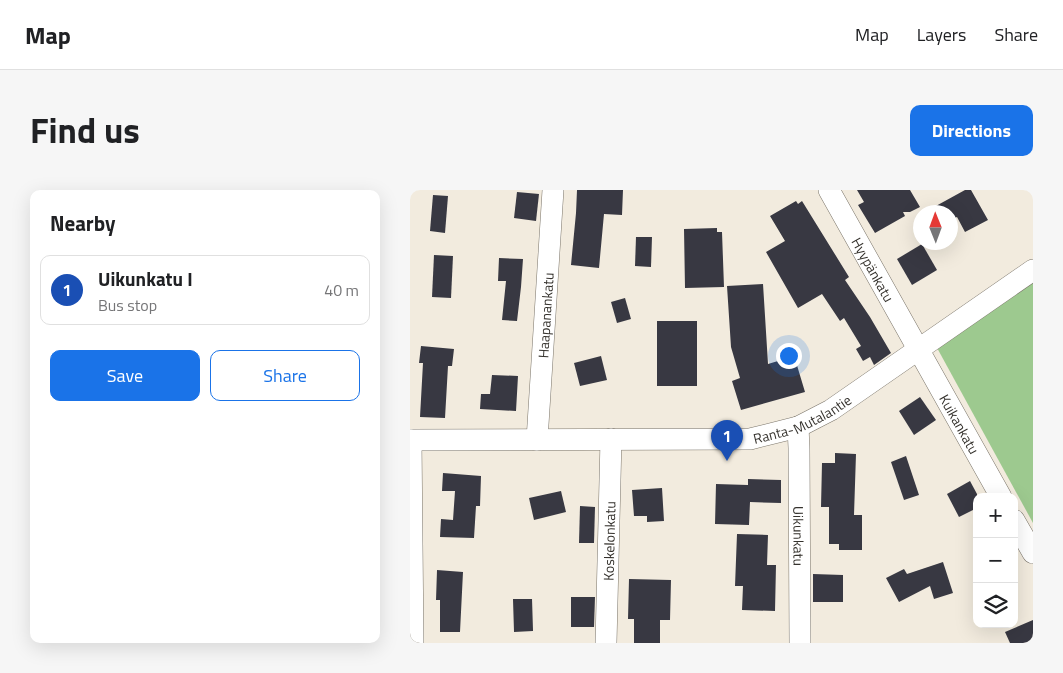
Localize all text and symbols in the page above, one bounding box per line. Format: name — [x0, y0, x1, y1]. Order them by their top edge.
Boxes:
text: Map — [25, 17, 71, 53]
text: Map — [855, 21, 889, 48]
text: Layers — [917, 21, 966, 48]
text: Share — [994, 21, 1038, 48]
text: Find us — [30, 103, 140, 157]
button: Directions — [910, 105, 1033, 156]
north arrow — [913, 205, 958, 250]
text: Nearby — [50, 207, 115, 239]
street label: Hyypänkatu — [847, 233, 900, 305]
text: Uikunkatu I — [98, 264, 193, 293]
street label: Haapanankatu — [532, 272, 558, 359]
text: 1 — [63, 278, 71, 302]
text: 40 m — [324, 278, 359, 302]
text: Bus stop — [98, 293, 157, 317]
your location — [776, 343, 802, 369]
button: Save — [50, 350, 200, 401]
button: Share — [210, 350, 360, 401]
street label: Ranta-Mutalantie — [751, 389, 855, 448]
street label: Kuikankatu — [935, 390, 985, 458]
pin: 1 — [711, 420, 743, 461]
map controls — [973, 493, 1018, 628]
button: + — [973, 493, 1018, 538]
street label: Koskelonkatu — [597, 501, 620, 581]
street label: Uikunkatu — [789, 506, 810, 566]
button: − — [973, 538, 1018, 583]
button: layers — [973, 583, 1018, 628]

